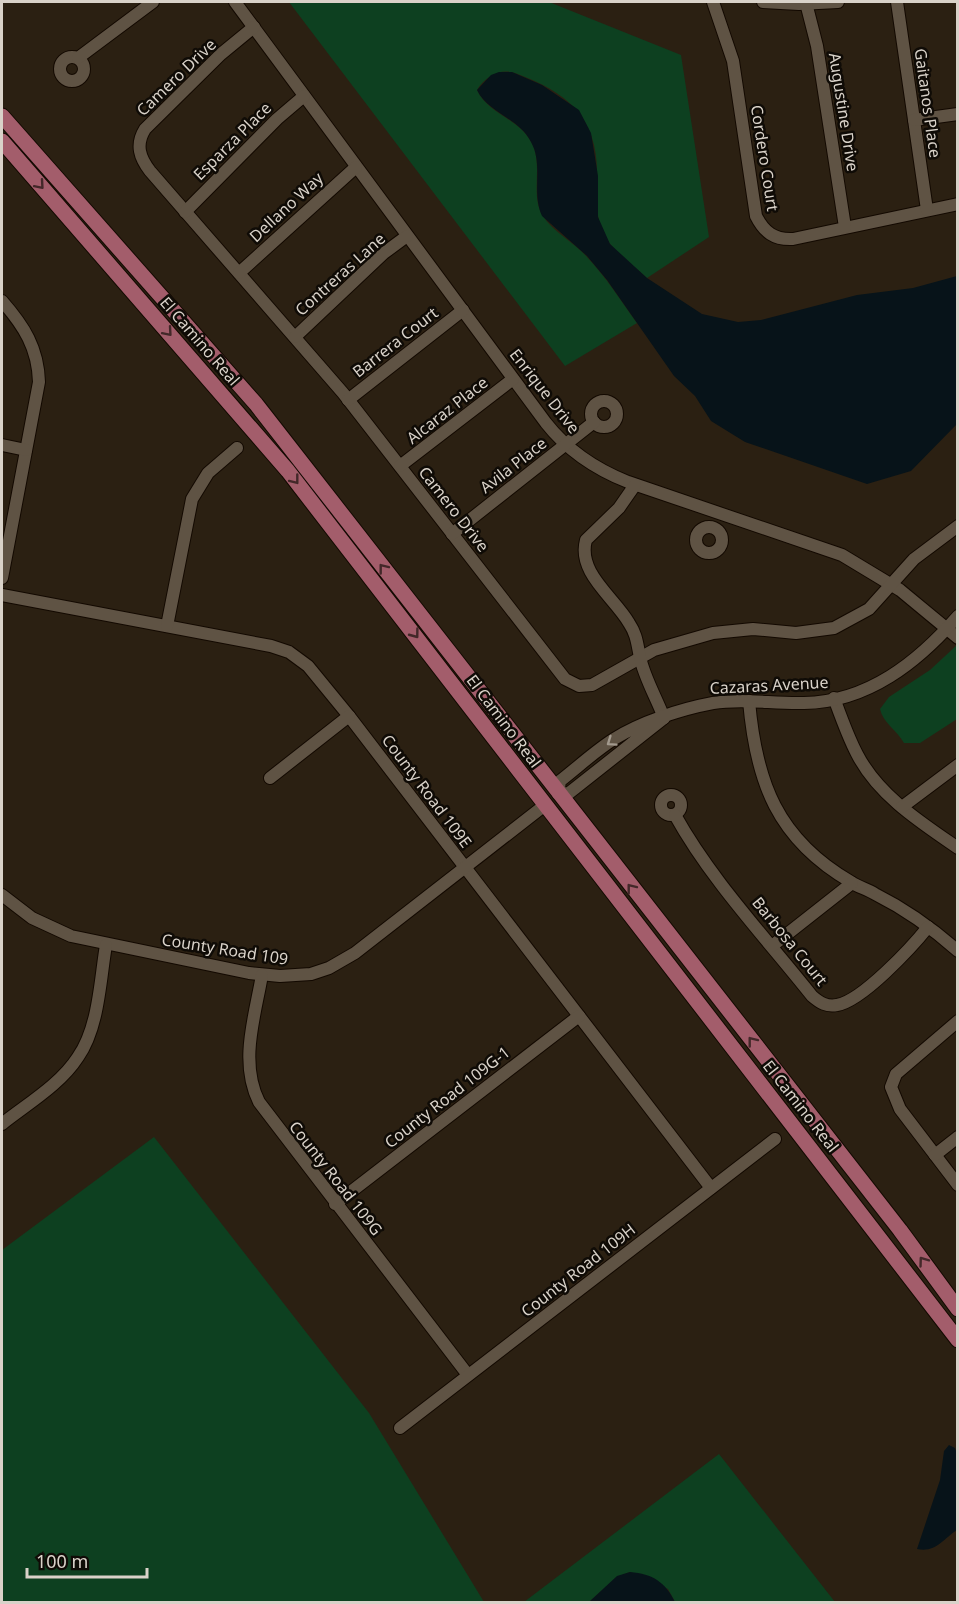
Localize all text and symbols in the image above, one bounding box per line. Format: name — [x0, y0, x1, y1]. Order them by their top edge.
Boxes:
street label: Camero Drive — [131, 33, 221, 121]
street label: Gaitanos Place — [909, 47, 947, 159]
street label: Augustine Drive — [824, 51, 864, 173]
street label: Esparza Place — [188, 97, 276, 185]
street label: Cordero Court — [746, 103, 784, 213]
street label: Dellano Way — [244, 167, 328, 247]
one-way arrow — [33, 178, 44, 189]
street label: Contreras Lane — [290, 228, 390, 320]
street label: El Camino Real — [155, 292, 245, 390]
street label: Barrera Court — [348, 302, 442, 382]
one-way arrow — [161, 325, 172, 336]
street label: Enrique Drive — [505, 344, 585, 438]
street label: Alcaraz Place — [402, 371, 492, 449]
street label: Avila Place — [475, 432, 551, 498]
street label: Camero Drive — [414, 462, 494, 556]
one-way arrow — [288, 473, 299, 484]
one-way arrow — [380, 563, 391, 574]
one-way arrow — [407, 627, 418, 638]
street label: El Camino Real — [462, 670, 546, 772]
street label: Cazaras Avenue — [709, 671, 829, 699]
street label: County Road 109E — [377, 730, 477, 852]
one-way arrow — [607, 734, 618, 745]
one-way arrow — [628, 884, 639, 895]
street label: Barbosa Court — [747, 892, 833, 990]
street label: County Road 109 — [160, 928, 290, 970]
one-way arrow — [748, 1037, 759, 1048]
street label: County Road 109G-1 — [380, 1041, 514, 1153]
street label: El Camino Real — [758, 1055, 844, 1157]
street label: County Road 109G — [284, 1116, 388, 1240]
street label: County Road 109H — [516, 1218, 640, 1322]
one-way arrow — [919, 1257, 930, 1268]
scale bar — [27, 1541, 147, 1579]
text: 100 m — [36, 1549, 88, 1573]

